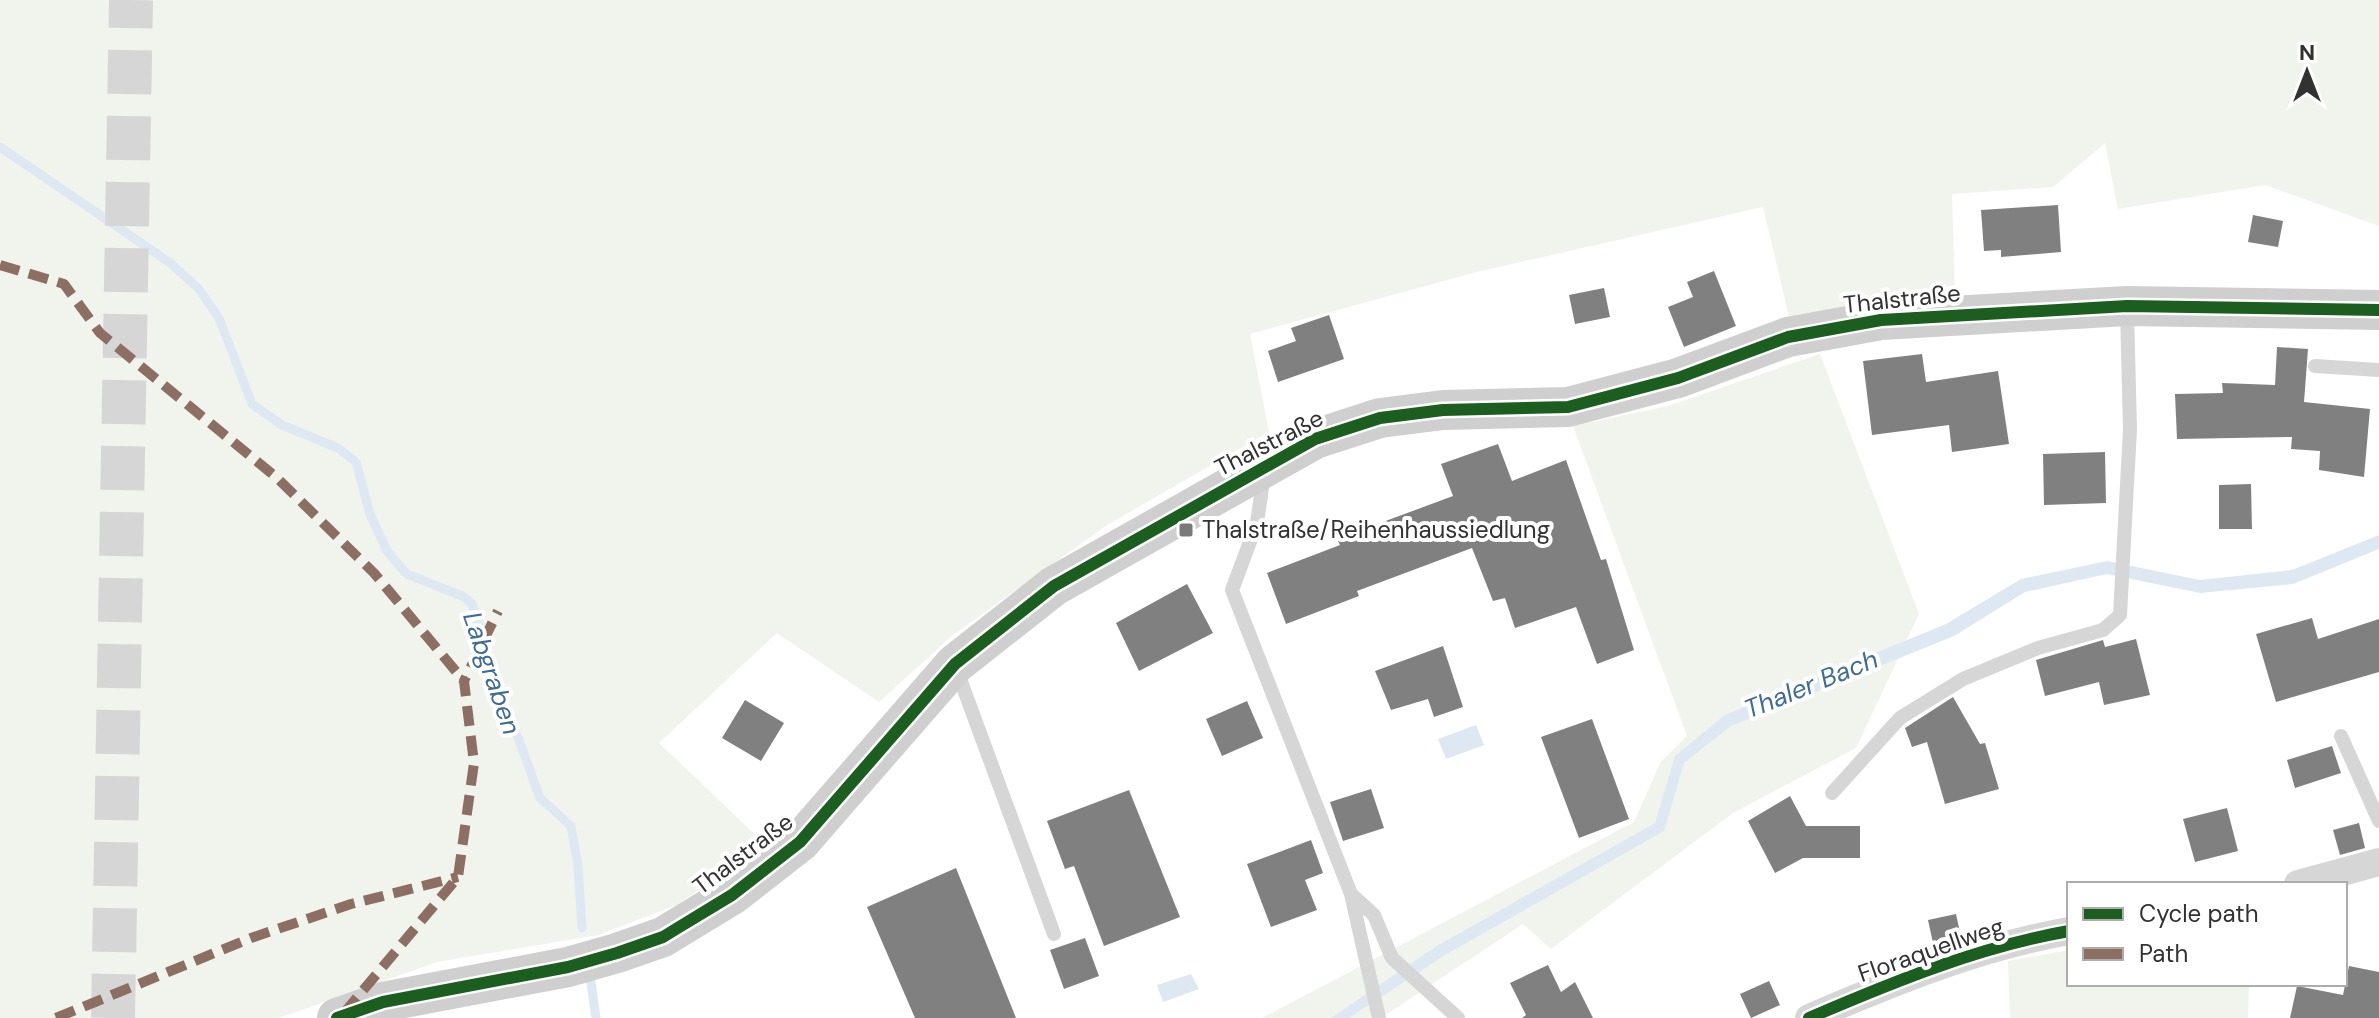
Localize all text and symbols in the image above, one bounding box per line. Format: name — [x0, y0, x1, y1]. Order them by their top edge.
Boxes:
north arrow — [2267, 32, 2347, 112]
text: N — [2299, 38, 2315, 67]
street label: Thalstraße — [1842, 277, 1962, 320]
street label: Thalstraße — [1209, 402, 1328, 483]
place label: Thalstraße/Reihenhaussiedlung — [1202, 514, 1550, 545]
marker: Thalstraße/Reihenhaussiedlung — [1177, 521, 1195, 539]
water label: Labgraben — [455, 607, 529, 739]
water label: Thaler Bach — [1739, 642, 1883, 726]
street label: Thalstraße — [686, 806, 799, 901]
legend — [2067, 882, 2347, 986]
text: Cycle path — [2139, 898, 2258, 929]
street label: Floraquellweg — [1854, 910, 2008, 989]
text: Path — [2139, 938, 2188, 969]

